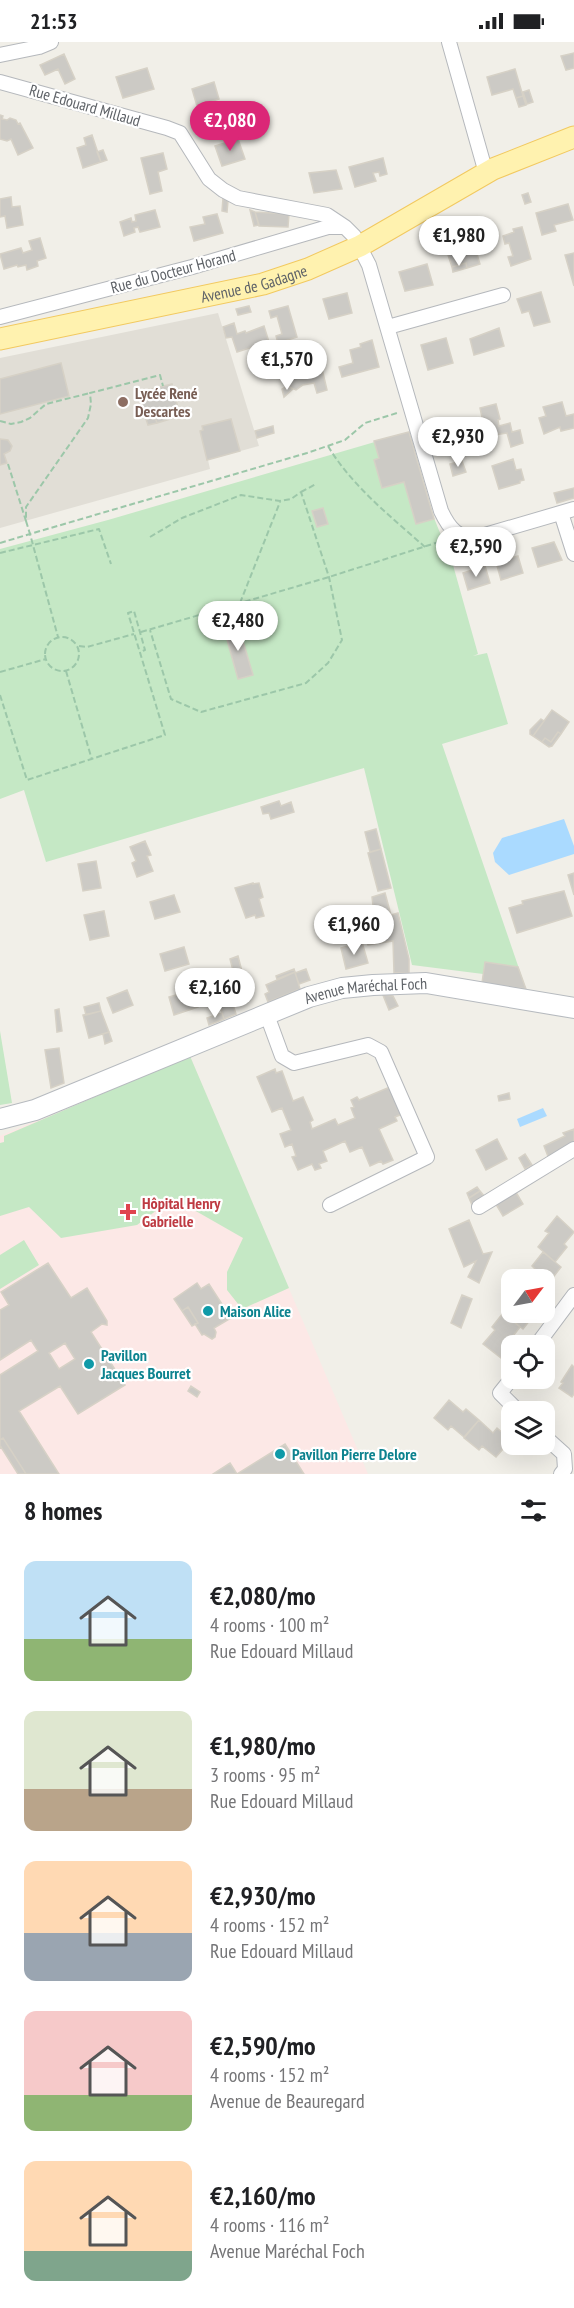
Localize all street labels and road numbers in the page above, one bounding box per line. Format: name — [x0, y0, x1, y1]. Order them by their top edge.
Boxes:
street label: Rue Edouard Millaud — [27, 80, 143, 130]
street label: Rue du Docteur Horand — [108, 245, 238, 297]
street label: Avenue de Gadagne — [199, 260, 310, 307]
street label: Avenue Maréchal Foch — [301, 973, 427, 1008]

